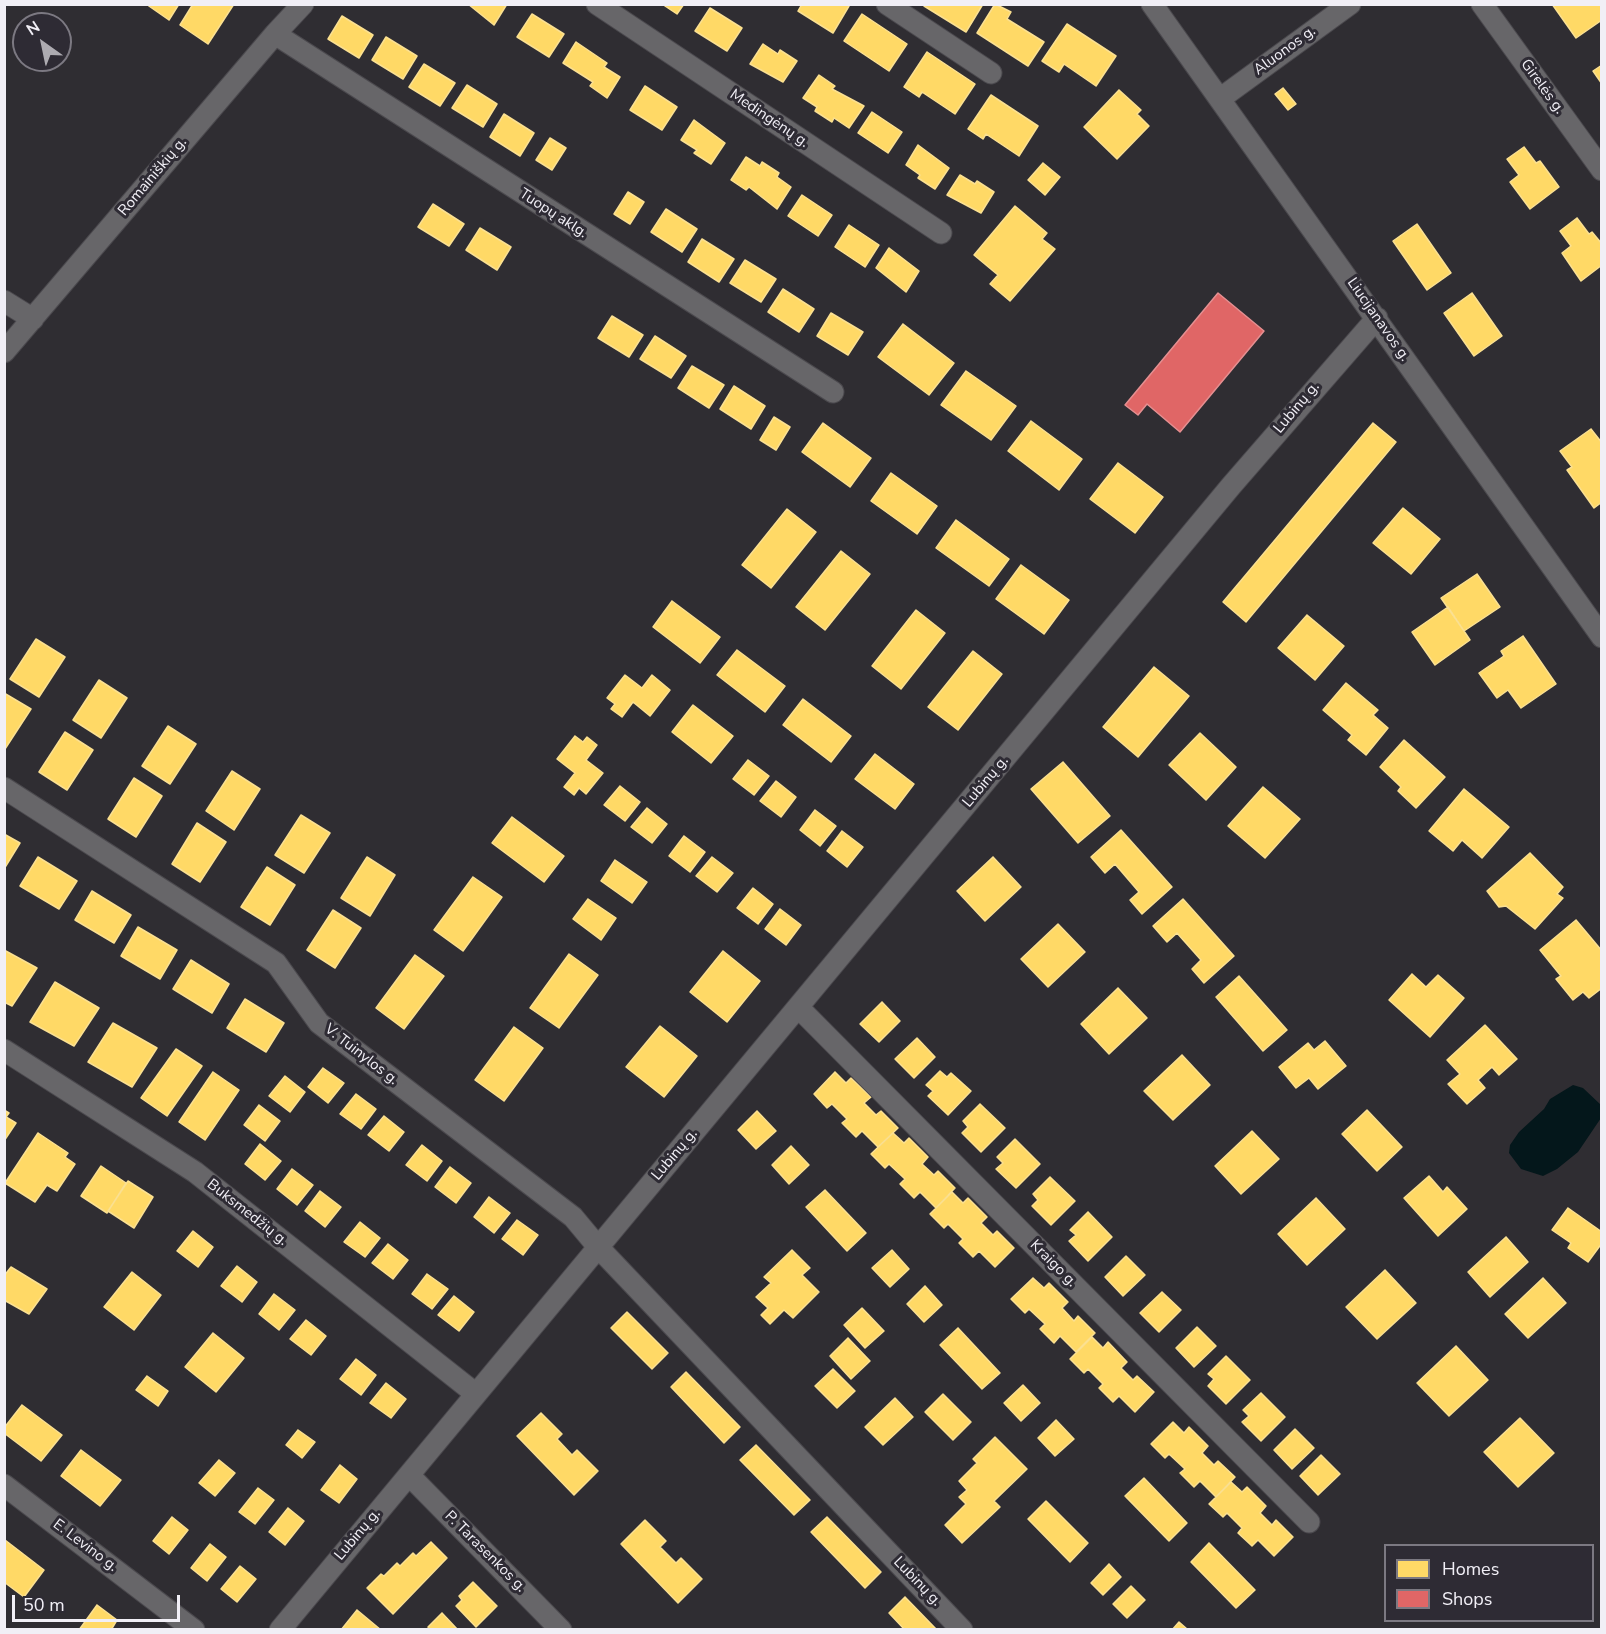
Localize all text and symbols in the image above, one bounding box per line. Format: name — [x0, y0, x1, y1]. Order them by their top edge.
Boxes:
north arrow — [12, 12, 72, 72]
text: N — [22, 16, 44, 41]
street label: Aluonos g. — [1250, 22, 1320, 80]
street label: Girelės g. — [1516, 56, 1568, 118]
street label: Medingėnų g. — [726, 86, 812, 152]
street label: Romainiškių g. — [115, 134, 191, 220]
street label: Tuopų aklg. — [515, 185, 591, 243]
street label: Liucijanavos g. — [1343, 275, 1413, 365]
street label: Lubinų g. — [1270, 379, 1324, 437]
street label: Lubinų g. — [959, 753, 1013, 811]
street label: V. Tuinylos g. — [320, 1021, 402, 1089]
street label: Lubinų g. — [648, 1126, 702, 1184]
street label: Buksmedžių g. — [203, 1176, 291, 1250]
street label: Kraigo g. — [1026, 1237, 1080, 1291]
street label: Lubinų g. — [331, 1506, 385, 1564]
street label: P. Tarasenkos g. — [441, 1508, 529, 1596]
street label: E. Levino g. — [49, 1516, 121, 1576]
legend — [1384, 1544, 1594, 1622]
street label: Lubinų g. — [889, 1554, 945, 1610]
text: Homes — [1442, 1557, 1499, 1581]
scale bar — [15, 1583, 183, 1621]
text: Shops — [1442, 1587, 1492, 1611]
text: 50 m — [23, 1593, 65, 1617]

